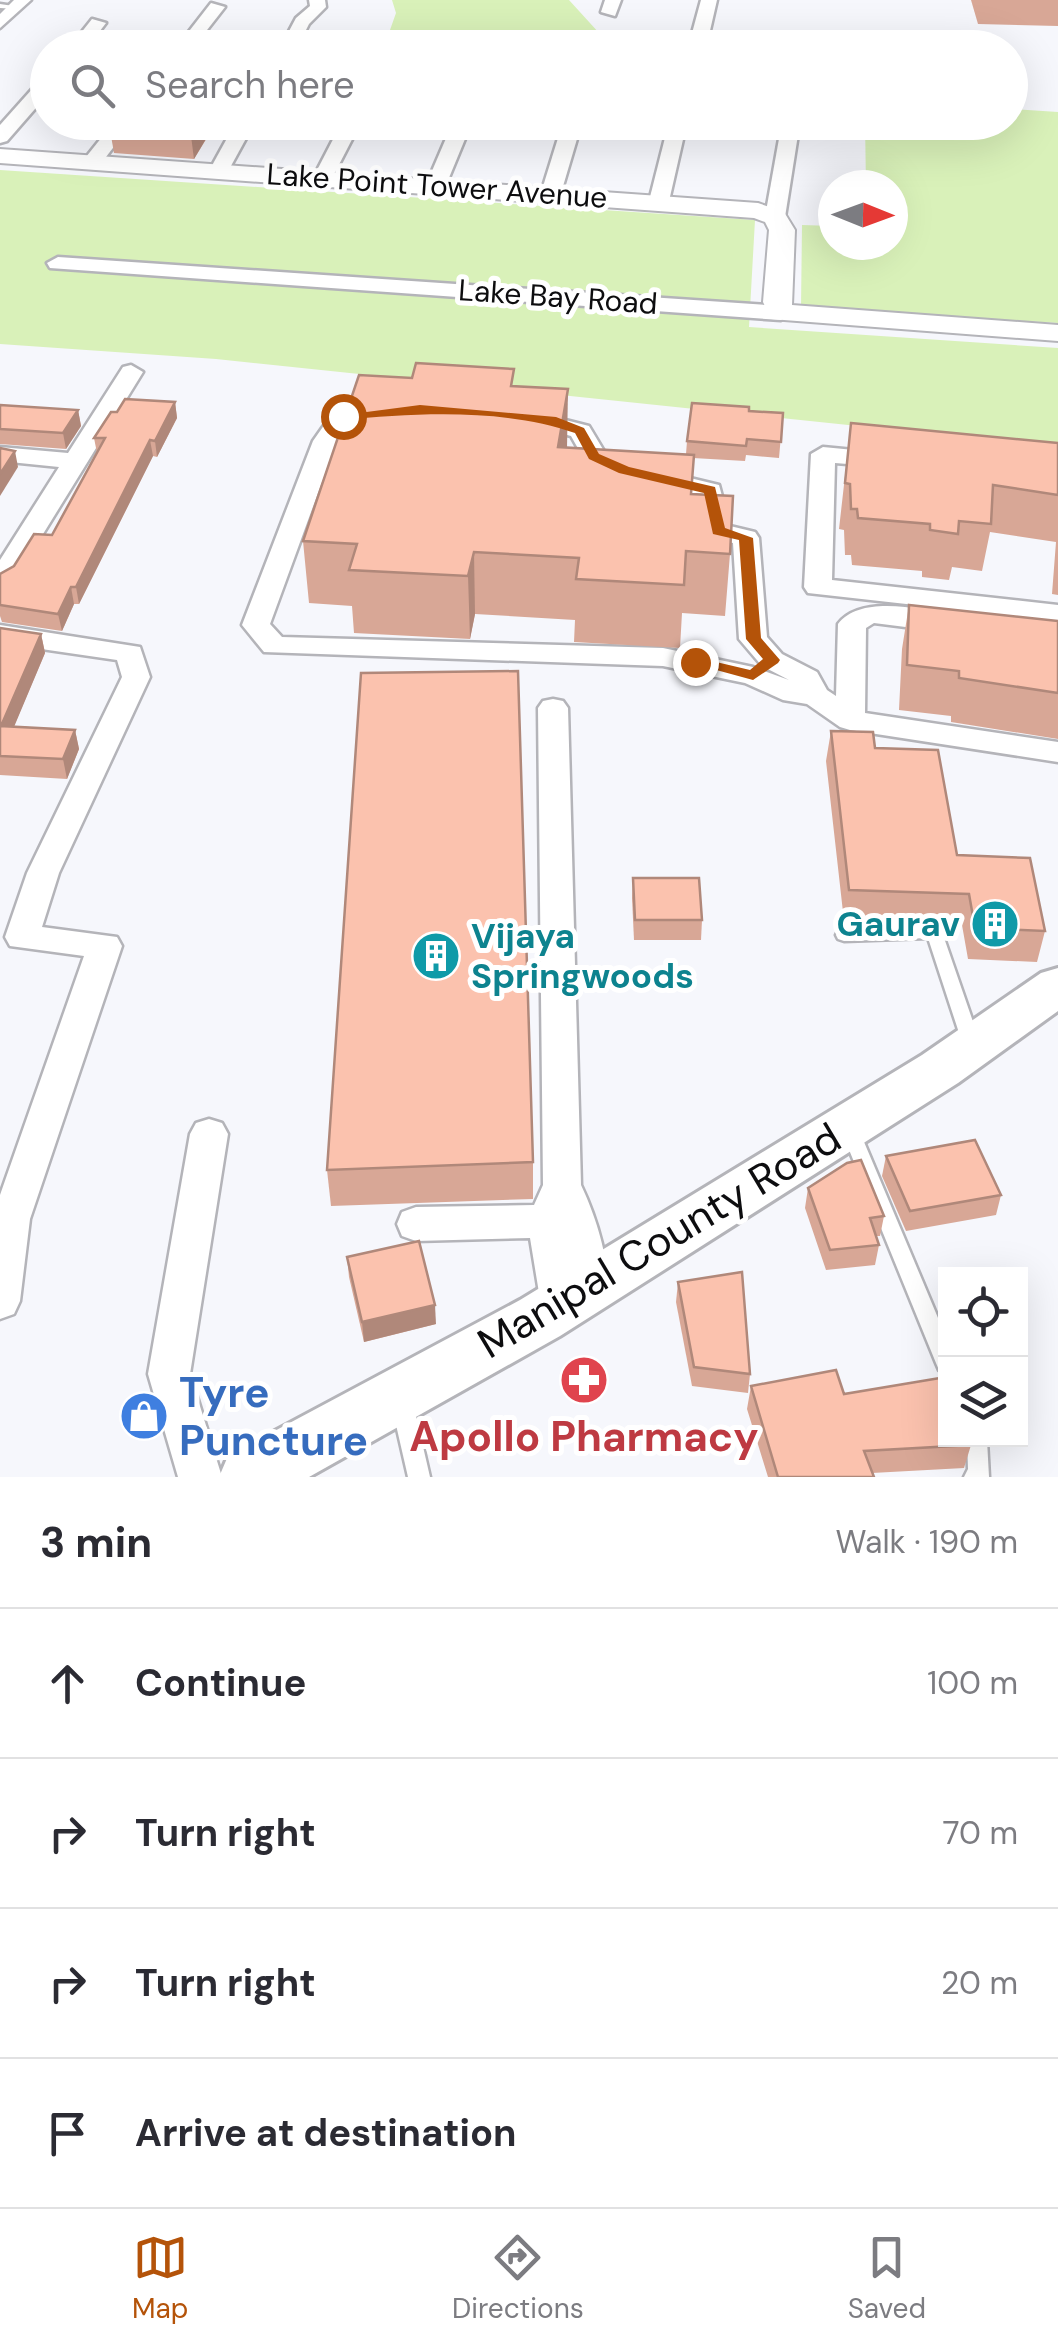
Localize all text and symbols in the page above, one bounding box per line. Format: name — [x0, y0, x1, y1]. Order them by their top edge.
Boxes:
search box — [30, 30, 1028, 140]
icon: search — [65, 58, 120, 113]
text: Search here — [145, 60, 355, 110]
street label: Lake Point Tower Avenue — [265, 154, 609, 217]
north arrow — [818, 170, 908, 260]
street label: Lake Bay Road — [457, 270, 659, 323]
route start — [321, 394, 367, 440]
route end — [673, 640, 719, 686]
building icon: Gaurav — [969, 898, 1021, 950]
place label: Gaurav — [837, 901, 960, 947]
place label: Vijaya Springwoods — [471, 913, 694, 999]
building icon: Vijaya Springwoods — [410, 930, 462, 982]
street label: Manipal County Road — [468, 1110, 851, 1371]
map controls — [938, 1267, 1028, 1447]
button: locate — [938, 1267, 1028, 1357]
pharmacy icon: Apollo Pharmacy — [558, 1354, 610, 1406]
button: layers — [938, 1357, 1028, 1447]
place label: Tyre Puncture — [179, 1365, 368, 1468]
shop icon: Tyre Puncture — [118, 1390, 170, 1442]
place label: Apollo Pharmacy — [409, 1409, 759, 1464]
text: 3 min — [40, 1515, 152, 1570]
text: Walk · 190 m — [836, 1521, 1018, 1563]
icon: ahead — [40, 1656, 95, 1711]
text: Continue — [135, 1658, 306, 1708]
text: 100 m — [927, 1662, 1018, 1704]
icon: right — [40, 1806, 95, 1861]
text: Turn right — [135, 1808, 316, 1858]
text: 70 m — [942, 1812, 1018, 1854]
icon: right — [40, 1956, 95, 2011]
text: Turn right — [135, 1958, 316, 2008]
text: 20 m — [941, 1962, 1018, 2004]
icon: arrive — [40, 2106, 95, 2161]
text: Arrive at destination — [135, 2108, 517, 2158]
tab: Map — [132, 2230, 188, 2327]
tab: Directions — [452, 2230, 584, 2327]
tab: Saved — [848, 2230, 926, 2327]

